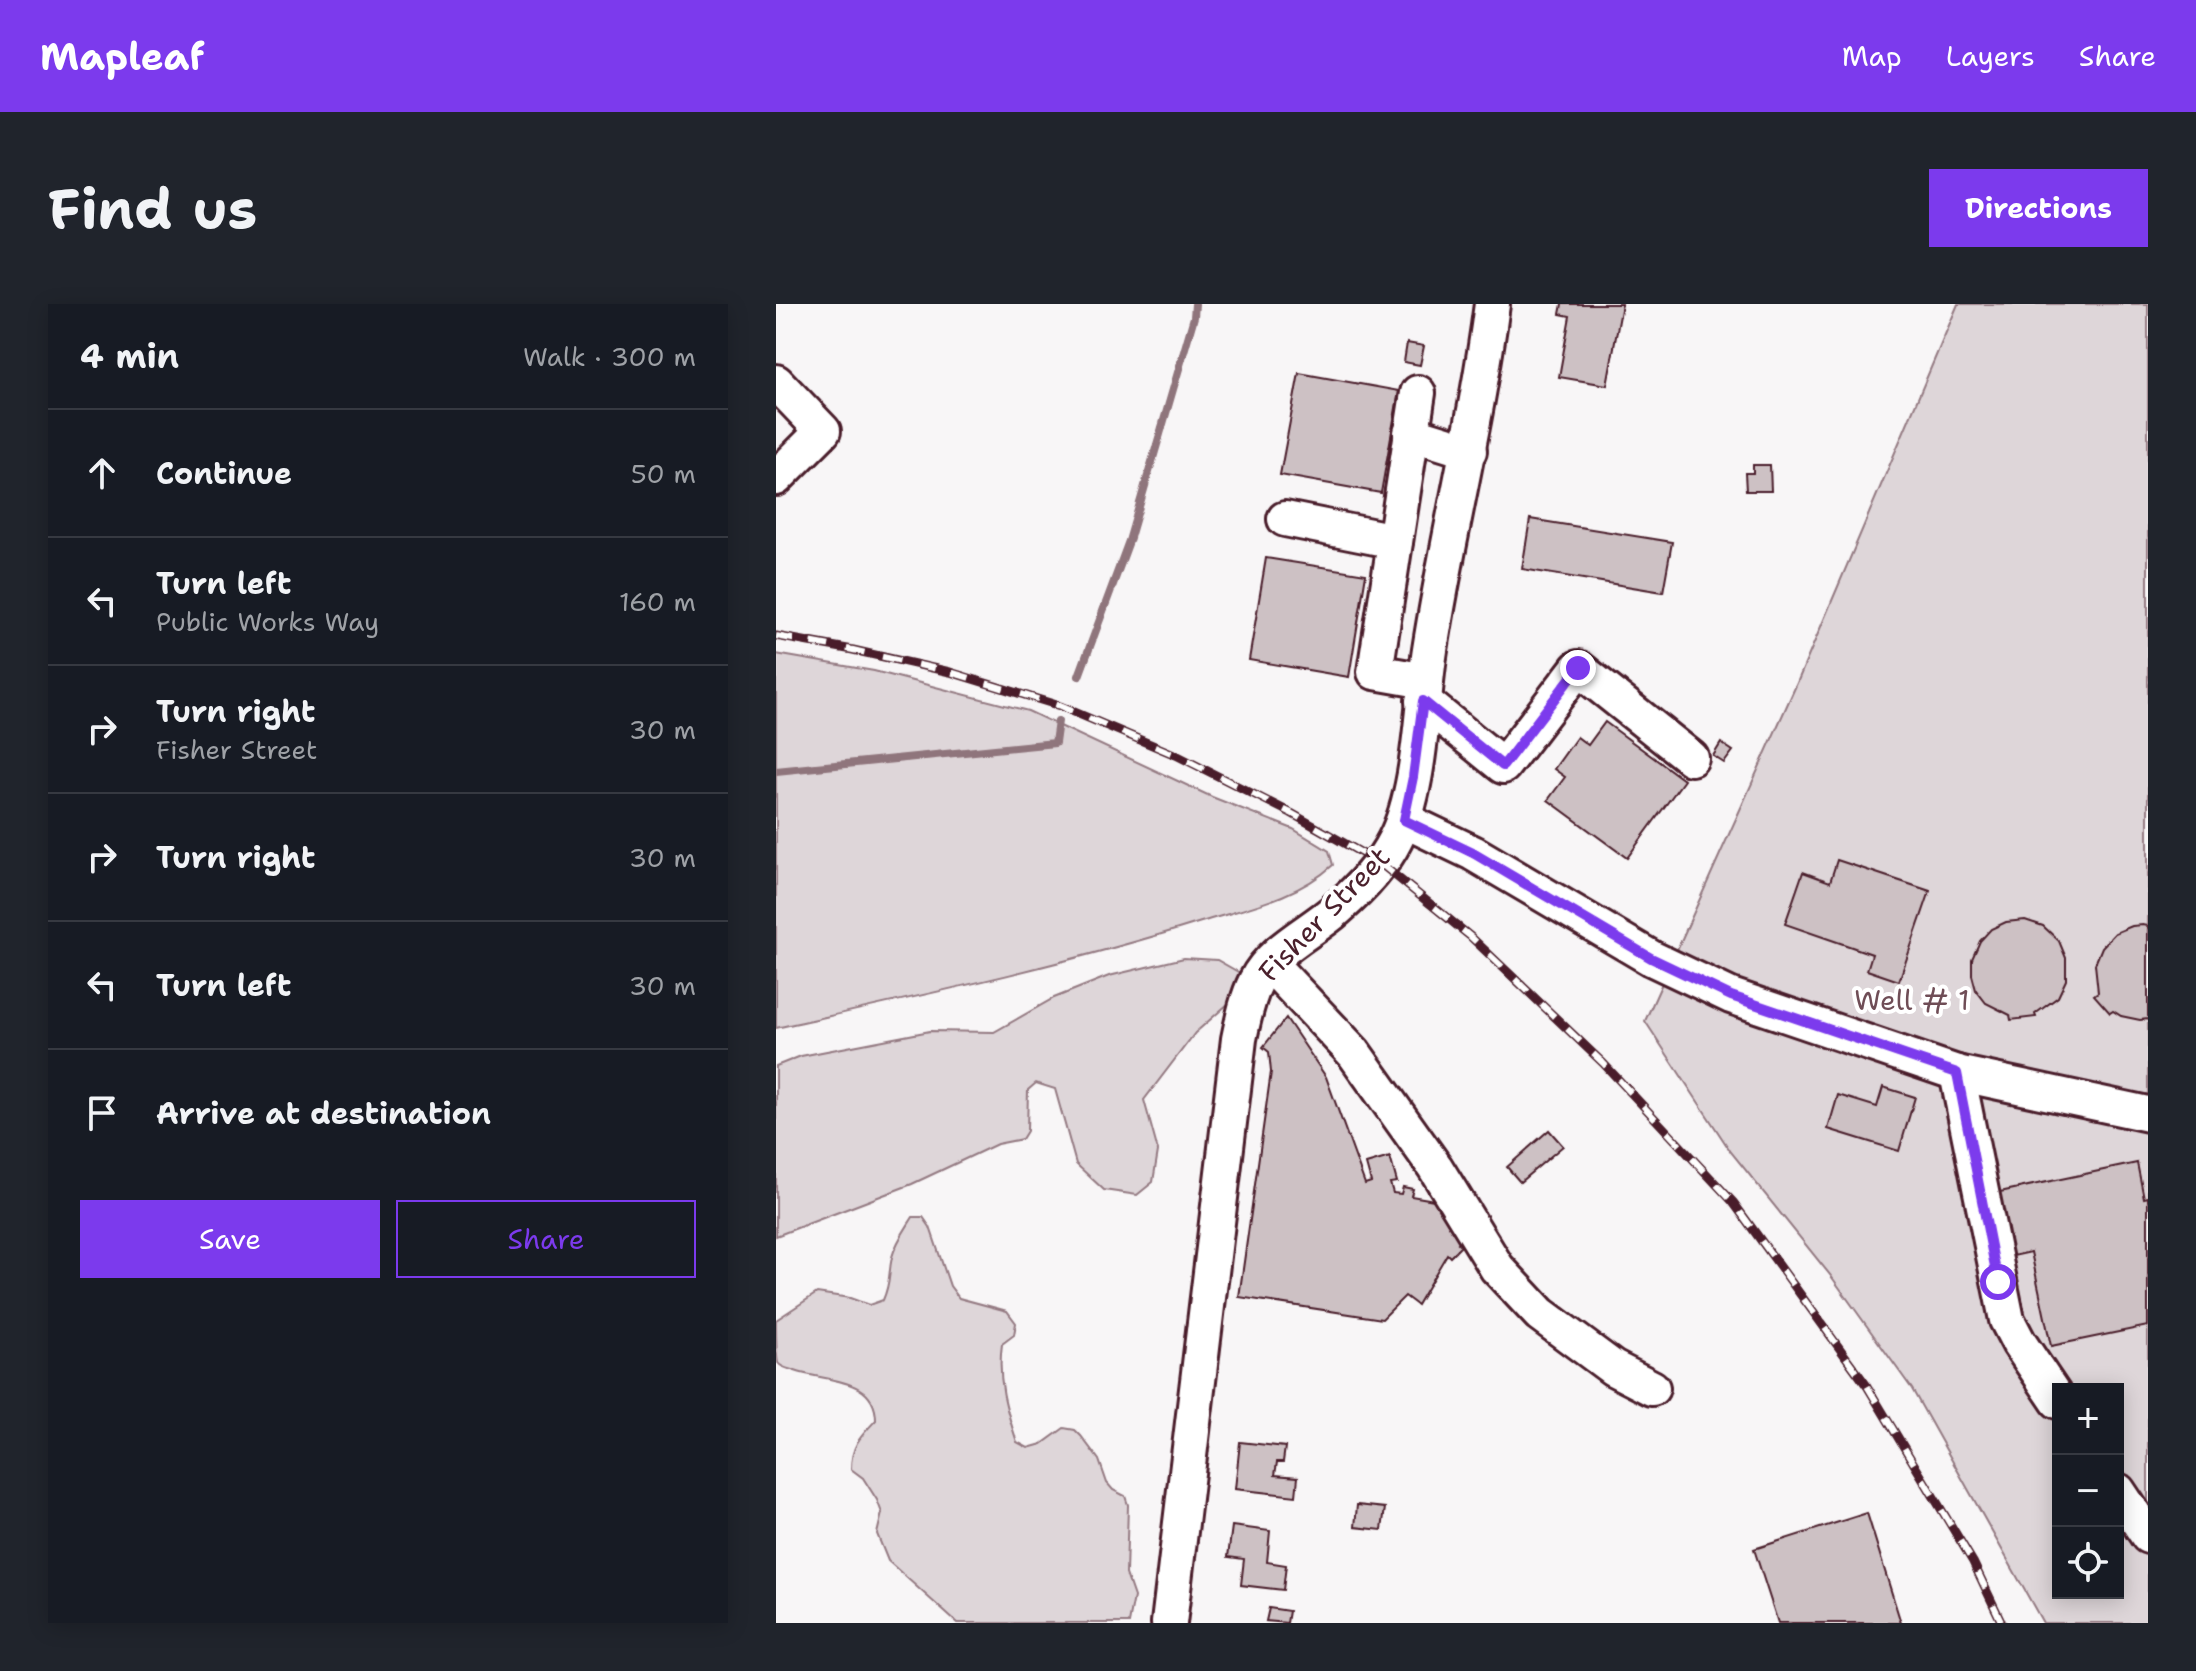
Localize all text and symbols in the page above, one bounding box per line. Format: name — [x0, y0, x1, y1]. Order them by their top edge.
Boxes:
text: Mapleaf — [40, 31, 205, 82]
text: Map — [1842, 37, 1902, 75]
text: Layers — [1946, 37, 2035, 75]
text: Share — [2079, 37, 2156, 75]
button: Directions — [1929, 169, 2148, 247]
text: Find us — [48, 171, 257, 246]
text: 4 min — [80, 333, 179, 379]
text: Walk · 300 m — [523, 339, 696, 374]
icon: ahead — [80, 451, 124, 495]
text: Continue — [156, 453, 292, 494]
text: 50 m — [631, 456, 696, 491]
text: Turn left — [156, 563, 291, 604]
icon: left — [80, 579, 124, 623]
text: 160 m — [619, 584, 696, 619]
text: Public Works Way — [156, 604, 379, 639]
route end — [1560, 650, 1596, 686]
text: Turn right — [156, 691, 315, 732]
icon: right — [80, 707, 124, 751]
text: 30 m — [629, 712, 696, 747]
text: Fisher Street — [156, 732, 317, 767]
icon: right — [80, 835, 124, 879]
text: Turn right — [156, 837, 315, 878]
street label: Fisher Street — [1250, 838, 1398, 990]
text: 30 m — [629, 840, 696, 875]
icon: left — [80, 963, 124, 1007]
text: Turn left — [156, 965, 291, 1006]
text: 30 m — [629, 968, 696, 1003]
park label: Well # 1 — [1854, 981, 1970, 1019]
icon: arrive — [80, 1091, 124, 1135]
text: Arrive at destination — [156, 1093, 491, 1134]
button: Save — [80, 1200, 380, 1278]
button: Share — [396, 1200, 696, 1278]
route start — [1980, 1264, 2016, 1300]
map controls — [2052, 1383, 2124, 1599]
button: + — [2052, 1383, 2124, 1455]
button: − — [2052, 1455, 2124, 1527]
button: locate — [2052, 1527, 2124, 1599]

